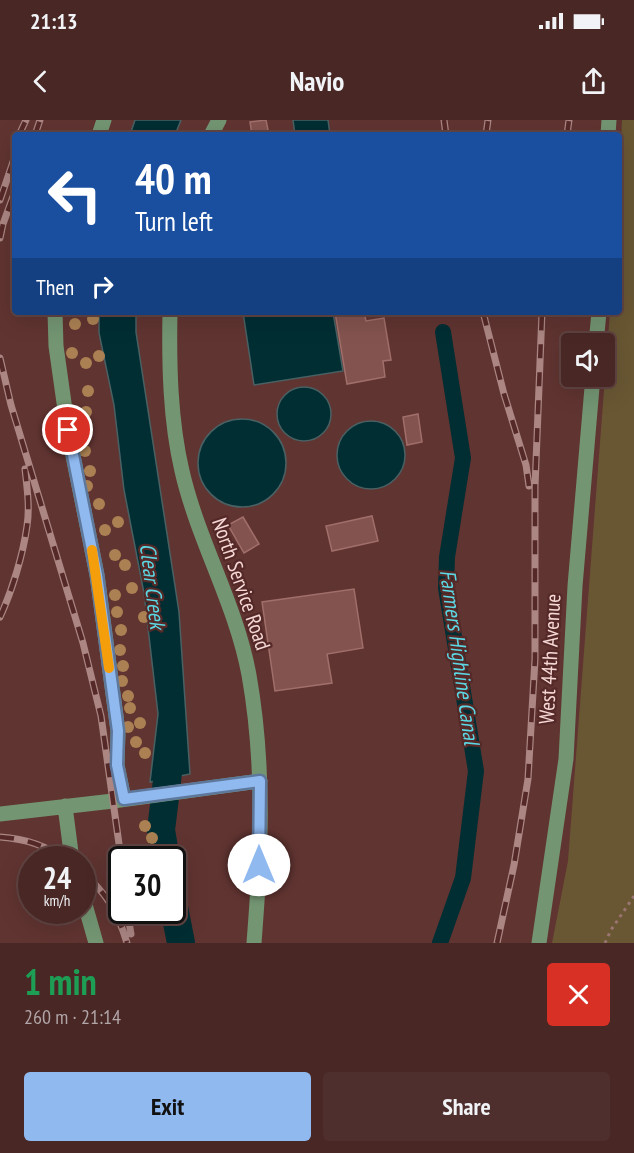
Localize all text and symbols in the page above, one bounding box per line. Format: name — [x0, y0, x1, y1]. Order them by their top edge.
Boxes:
text: 21:13 — [30, 7, 78, 35]
text: Navio — [290, 64, 344, 98]
icon: back — [24, 65, 57, 98]
icon: share — [577, 65, 610, 98]
text: 40 m — [135, 151, 212, 206]
icon: left — [36, 156, 114, 234]
text: Turn left — [135, 204, 213, 238]
icon: right — [86, 270, 119, 303]
text: Then — [36, 273, 74, 301]
map controls — [561, 333, 615, 387]
button: sound — [561, 333, 615, 387]
pin — [42, 404, 93, 455]
icon: arrive — [51, 413, 84, 446]
street label: North Service Road — [206, 514, 277, 654]
water label: Clear Creek — [134, 542, 172, 633]
water label: Farmers Highline Canal — [434, 568, 486, 748]
street label: West 44th Avenue — [533, 593, 566, 725]
position arrow — [227, 833, 291, 897]
speed limit sign: 30 — [108, 846, 186, 924]
text: 24 — [43, 858, 71, 897]
text: km/h — [44, 891, 70, 910]
text: 1 min — [24, 958, 97, 1005]
button: close — [547, 963, 610, 1026]
text: 260 m · 21:14 — [24, 1004, 121, 1030]
button: Exit — [24, 1072, 311, 1141]
button: Share — [323, 1072, 610, 1141]

